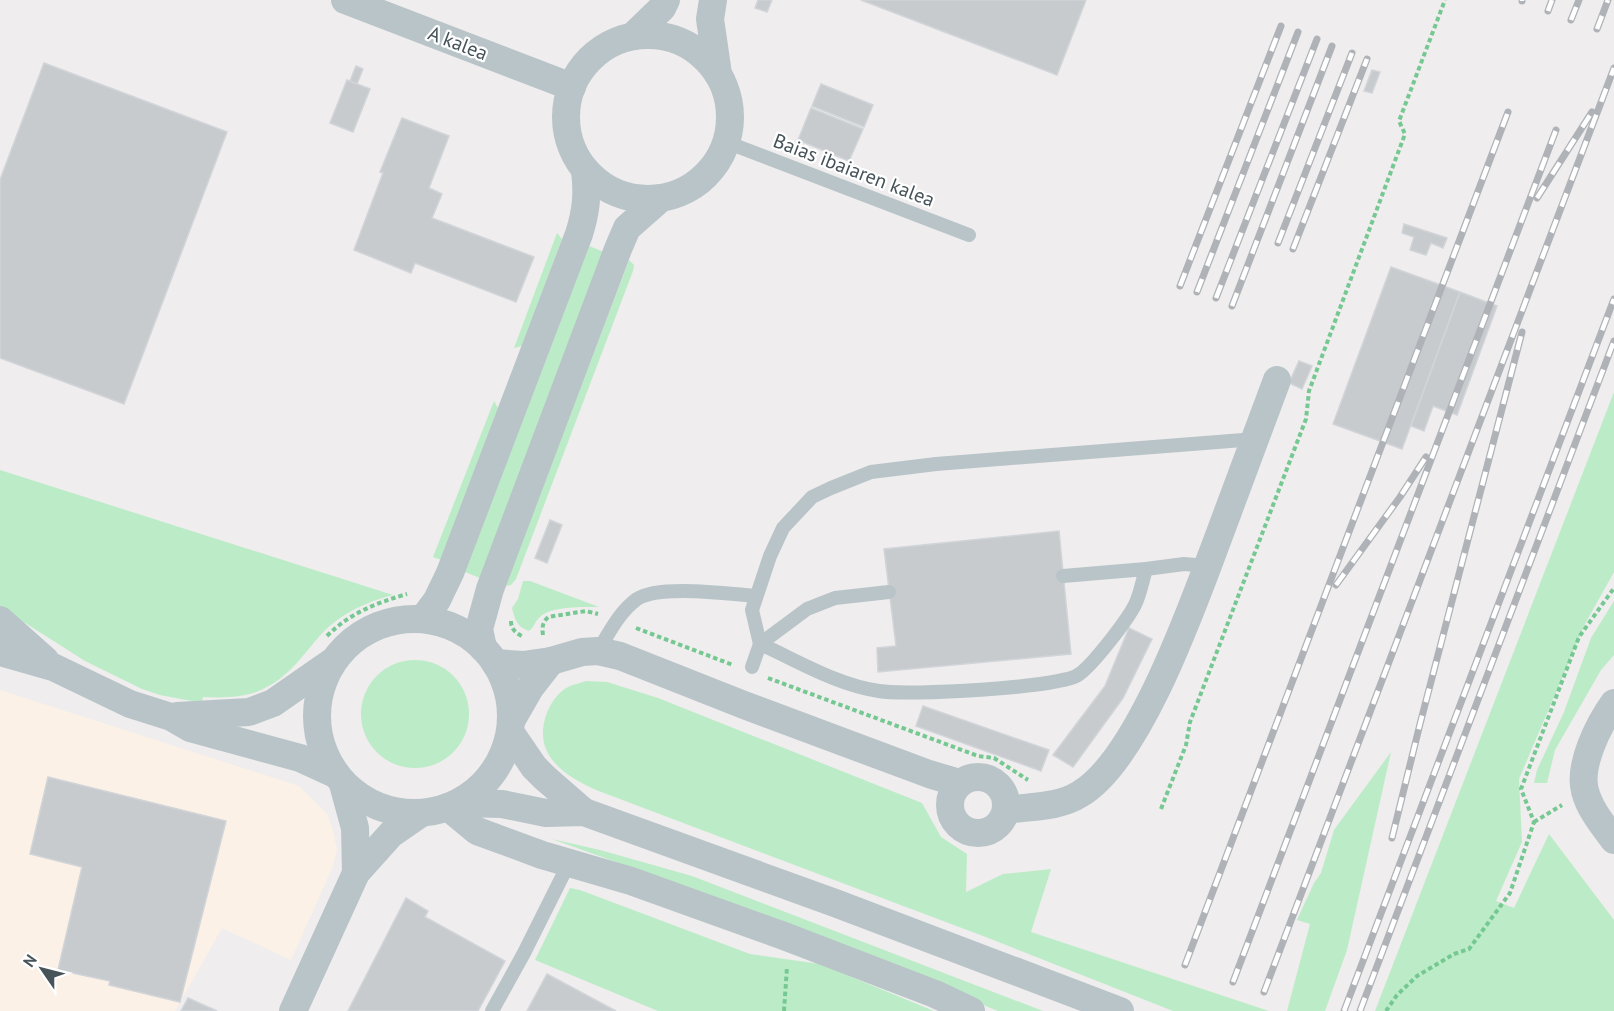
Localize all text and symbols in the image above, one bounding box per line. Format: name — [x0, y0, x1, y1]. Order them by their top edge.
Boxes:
street label: A kalea — [425, 20, 491, 66]
street label: Baias ibaiaren kalea — [770, 127, 938, 213]
north arrow — [12, 939, 72, 999]
text: N — [19, 950, 41, 970]

